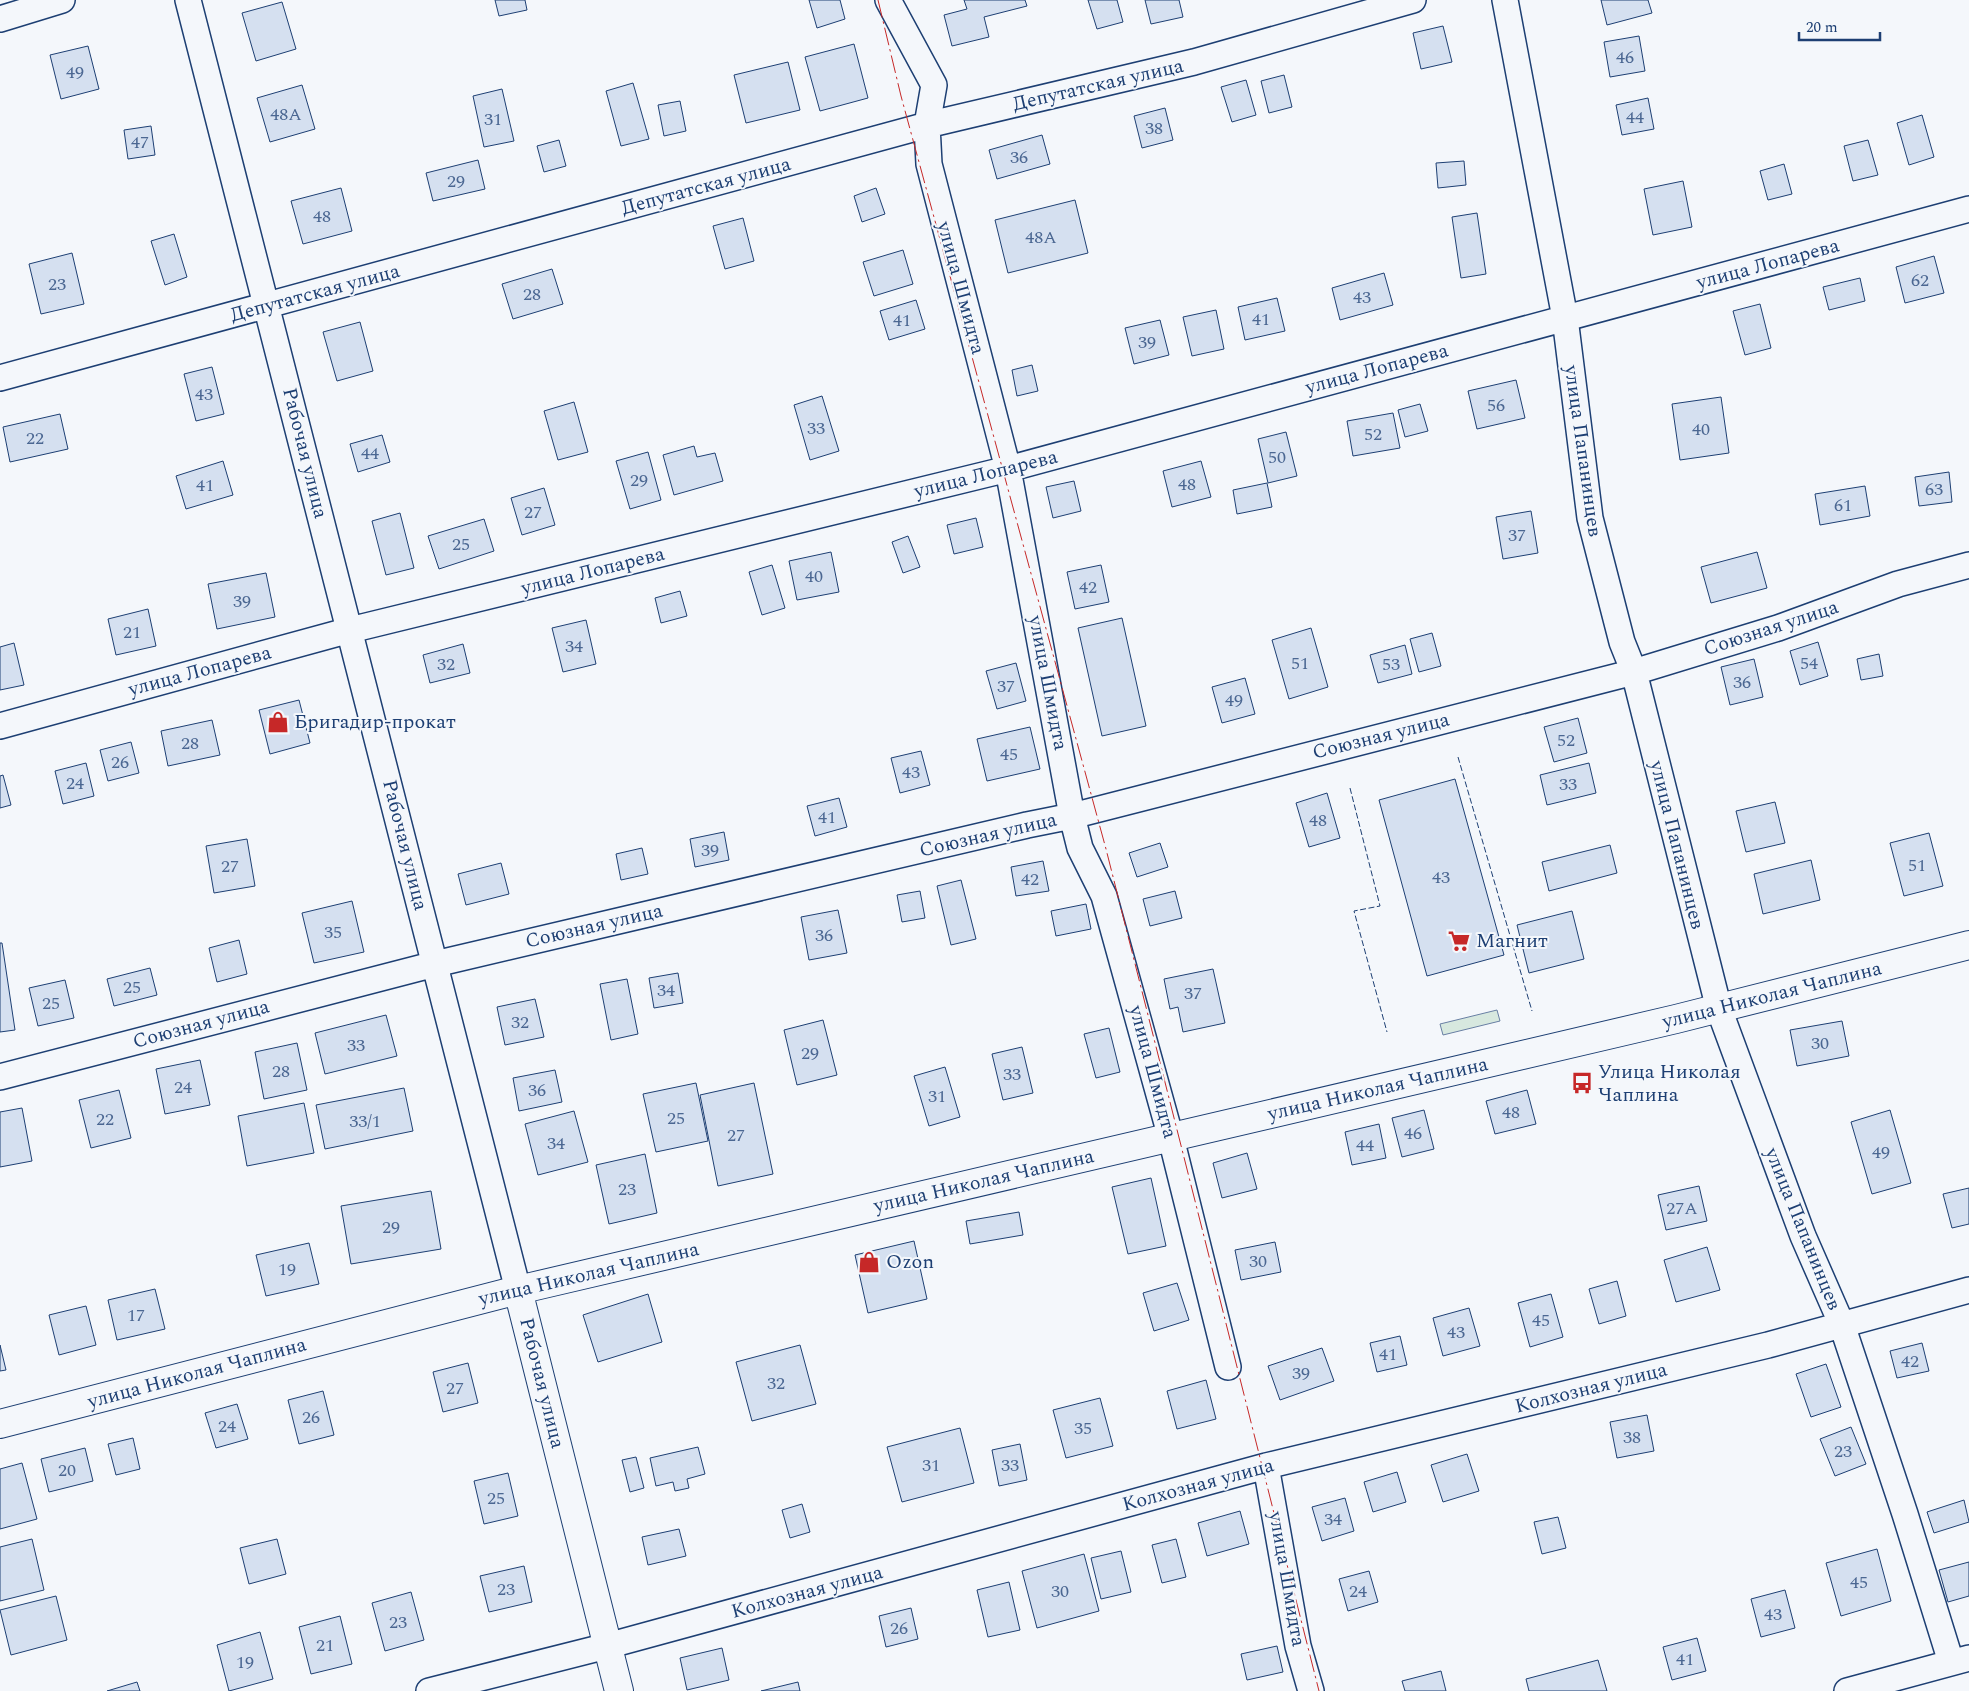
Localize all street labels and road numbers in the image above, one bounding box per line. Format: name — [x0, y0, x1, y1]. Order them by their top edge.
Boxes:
street label: Депутатская улица — [1010, 51, 1187, 119]
street label: Депутатская улица — [618, 149, 794, 223]
street label: улица Шмидта — [929, 217, 993, 358]
street label: улица Лопарева — [1692, 230, 1843, 298]
street label: Депутатская улица — [227, 256, 403, 330]
street label: улица Лопарева — [1301, 335, 1452, 403]
street label: улица Папанинцев — [1556, 362, 1610, 539]
street label: Рабочая улица — [274, 384, 336, 522]
street label: улица Лопарева — [910, 442, 1061, 507]
street label: улица Лопарева — [517, 539, 668, 604]
street label: Союзная улица — [1700, 592, 1843, 664]
street label: улица Шмидта — [1020, 612, 1076, 753]
street label: улица Лопарева — [124, 637, 275, 705]
street label: Союзная улица — [1309, 704, 1453, 768]
street label: улица Папанинцев — [1641, 757, 1712, 932]
street label: Рабочая улица — [374, 776, 436, 914]
street label: Союзная улица — [916, 805, 1060, 865]
street label: Союзная улица — [522, 896, 666, 956]
street label: улица Николая Чаплина — [1658, 953, 1885, 1037]
street label: Союзная улица — [129, 991, 273, 1057]
street label: улица Шмидта — [1121, 1001, 1185, 1142]
street label: улица Николая Чаплина — [1264, 1049, 1491, 1129]
street label: улица Николая Чаплина — [870, 1141, 1097, 1221]
street label: улица Папанинцев — [1756, 1142, 1849, 1315]
street label: улица Николая Чаплина — [475, 1234, 702, 1314]
street label: Рабочая улица — [511, 1314, 573, 1452]
street label: улица Николая Чаплина — [83, 1329, 310, 1417]
street label: Колхозная улица — [1512, 1355, 1671, 1421]
street label: Колхозная улица — [1119, 1450, 1278, 1520]
street label: улица Шмидта — [1260, 1508, 1314, 1649]
street label: Колхозная улица — [728, 1557, 887, 1627]

